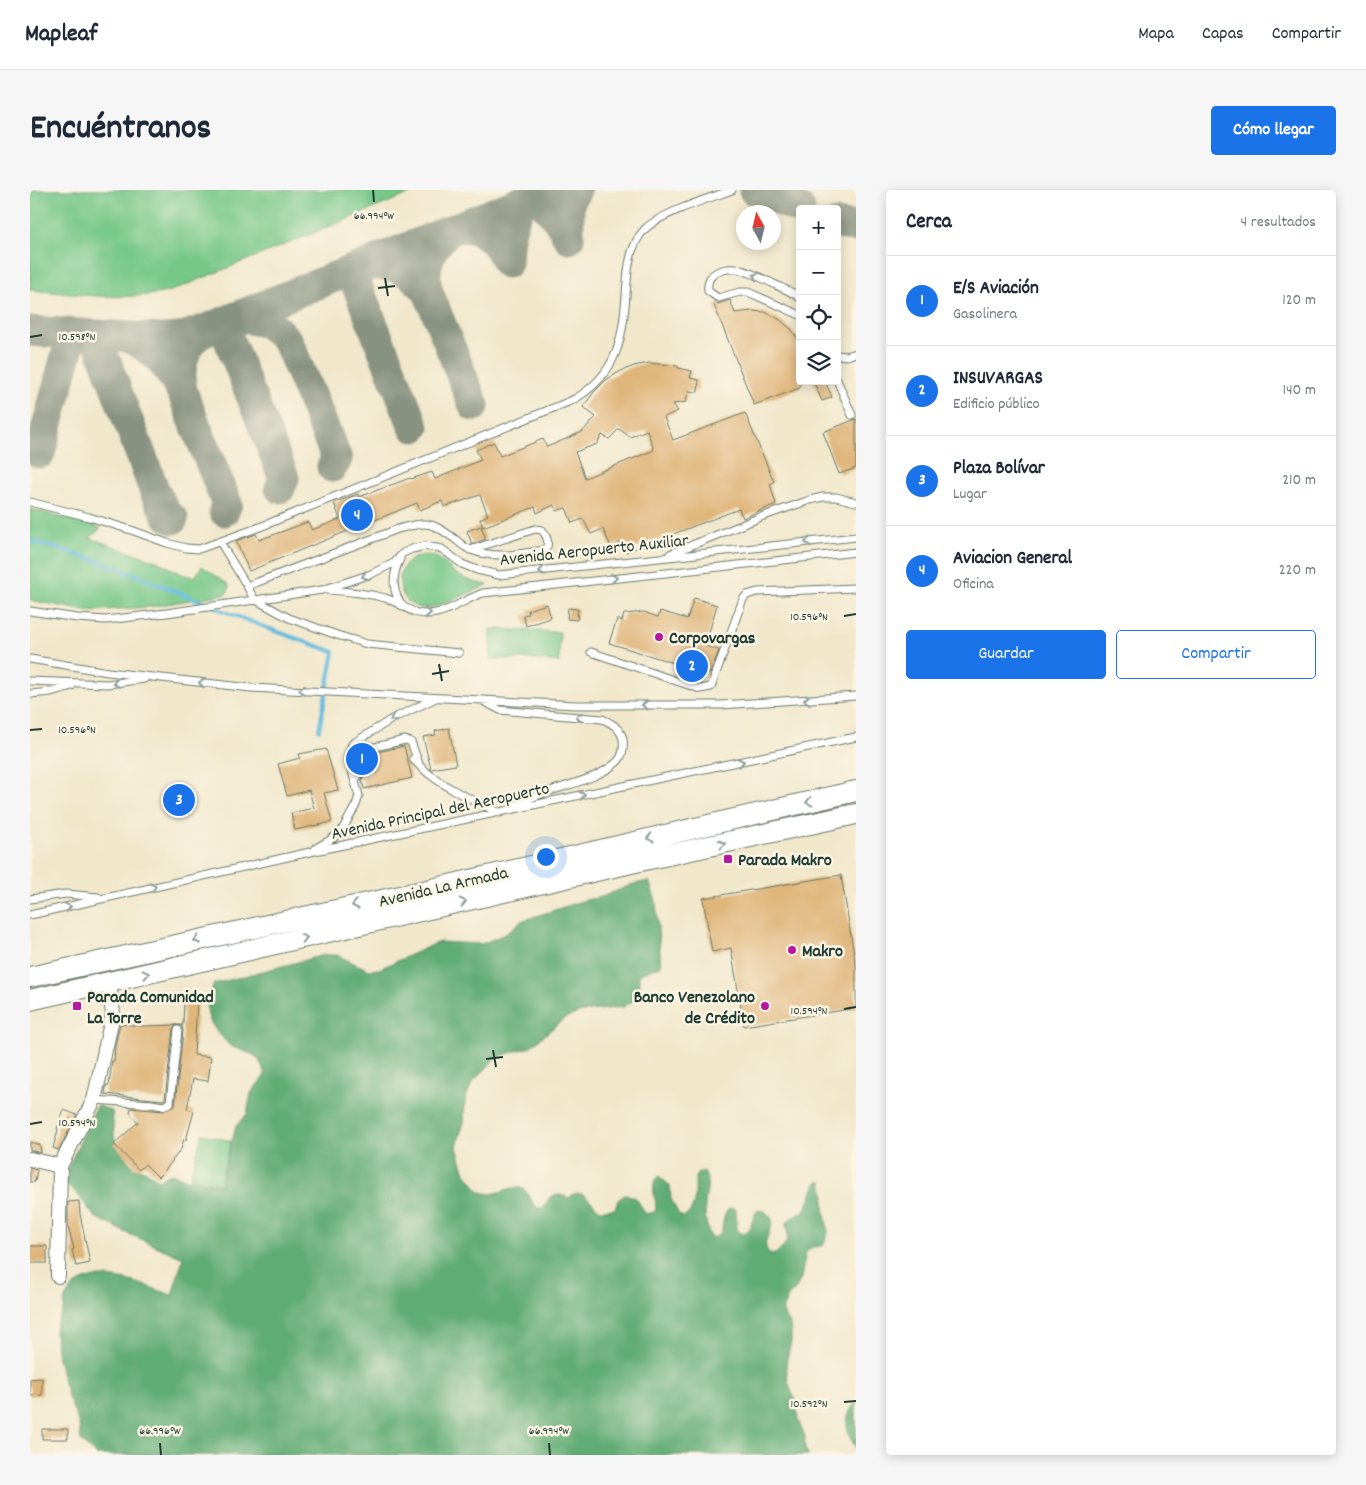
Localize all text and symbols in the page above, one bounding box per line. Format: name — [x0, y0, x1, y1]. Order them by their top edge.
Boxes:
text: Mapleaf — [25, 18, 97, 52]
text: Mapa — [1138, 22, 1174, 47]
text: Capas — [1202, 22, 1244, 47]
text: Compartir — [1272, 22, 1341, 47]
text: Encuéntranos — [30, 105, 211, 155]
button: Cómo llegar — [1211, 106, 1336, 155]
north arrow — [736, 205, 781, 250]
map controls — [796, 205, 841, 385]
button: + — [796, 205, 841, 250]
text: 66.994°W — [354, 208, 394, 225]
text: Cerca — [906, 208, 952, 238]
text: 4 resultados — [1241, 211, 1316, 234]
button: − — [796, 250, 841, 295]
one-way arrow — [752, 272, 761, 282]
text: E/S Aviación — [953, 276, 1039, 303]
text: 1 — [920, 289, 924, 312]
text: 120 m — [1282, 289, 1316, 312]
button: locate — [796, 295, 841, 340]
text: Gasolinera — [953, 303, 1017, 326]
text: 10.598°N — [59, 329, 95, 346]
button: layers — [796, 340, 841, 385]
text: INSUVARGAS — [953, 366, 1043, 393]
text: 2 — [919, 379, 926, 402]
text: 140 m — [1282, 379, 1316, 402]
text: Edificio público — [953, 393, 1040, 416]
text: Plaza Bolívar — [953, 456, 1045, 483]
text: 3 — [918, 469, 926, 492]
text: 210 m — [1282, 469, 1316, 492]
text: Lugar — [953, 483, 987, 506]
pin: 4 — [341, 496, 373, 534]
street label: Avenida Aeropuerto Auxiliar — [498, 529, 690, 574]
one-way arrow — [803, 536, 811, 547]
text: Aviacion General — [953, 546, 1072, 573]
text: 4 — [919, 559, 925, 582]
text: 220 m — [1279, 559, 1316, 582]
one-way arrow — [537, 565, 545, 576]
one-way arrow — [361, 570, 370, 580]
one-way arrow — [611, 573, 619, 584]
text: Oficina — [953, 573, 994, 596]
one-way arrow — [424, 608, 432, 618]
text: 10.596°N — [790, 609, 828, 626]
place label: Corpovargas — [669, 627, 756, 652]
button: Guardar — [906, 630, 1106, 679]
button: Compartir — [1116, 630, 1316, 679]
marker: Corpovargas — [653, 631, 665, 643]
pin: 2 — [676, 647, 708, 685]
one-way arrow — [111, 677, 119, 688]
one-way arrow — [198, 677, 206, 688]
one-way arrow — [298, 685, 306, 696]
one-way arrow — [803, 694, 811, 705]
one-way arrow — [641, 700, 648, 710]
one-way arrow — [574, 712, 582, 723]
one-way arrow — [389, 713, 398, 723]
text: 10.596°N — [58, 722, 96, 739]
pin: 1 — [346, 740, 378, 778]
one-way arrow — [736, 757, 745, 767]
street label: Avenida Principal del Aeropuerto — [329, 777, 552, 848]
pin: 3 — [163, 781, 195, 819]
one-way arrow — [578, 790, 586, 801]
one-way arrow — [804, 796, 813, 807]
one-way arrow — [646, 832, 655, 843]
one-way arrow — [717, 839, 726, 849]
your location — [533, 844, 559, 870]
place label: Parada Makro — [738, 849, 832, 874]
marker: Parada Makro — [722, 853, 734, 865]
street label: Avenida La Armada — [376, 861, 511, 915]
one-way arrow — [149, 882, 158, 893]
one-way arrow — [458, 897, 467, 908]
one-way arrow — [351, 900, 360, 910]
one-way arrow — [63, 902, 72, 913]
one-way arrow — [300, 934, 309, 944]
one-way arrow — [192, 935, 201, 945]
place label: Makro — [802, 940, 843, 965]
marker: Makro — [786, 944, 798, 956]
one-way arrow — [141, 969, 150, 980]
place label: Parada Comunidad La Torre — [87, 986, 214, 1032]
place label: Banco Venezolano de Crédito — [634, 986, 755, 1032]
marker: Parada Comunidad La Torre — [71, 1000, 83, 1012]
marker: Banco Venezolano de Crédito — [759, 1000, 771, 1012]
text: 10.594°N — [791, 1003, 828, 1020]
text: 10.594°N — [59, 1115, 96, 1132]
text: 10.592°N — [790, 1396, 828, 1413]
text: 66.996°W — [139, 1423, 181, 1440]
text: 66.994°W — [529, 1423, 569, 1440]

